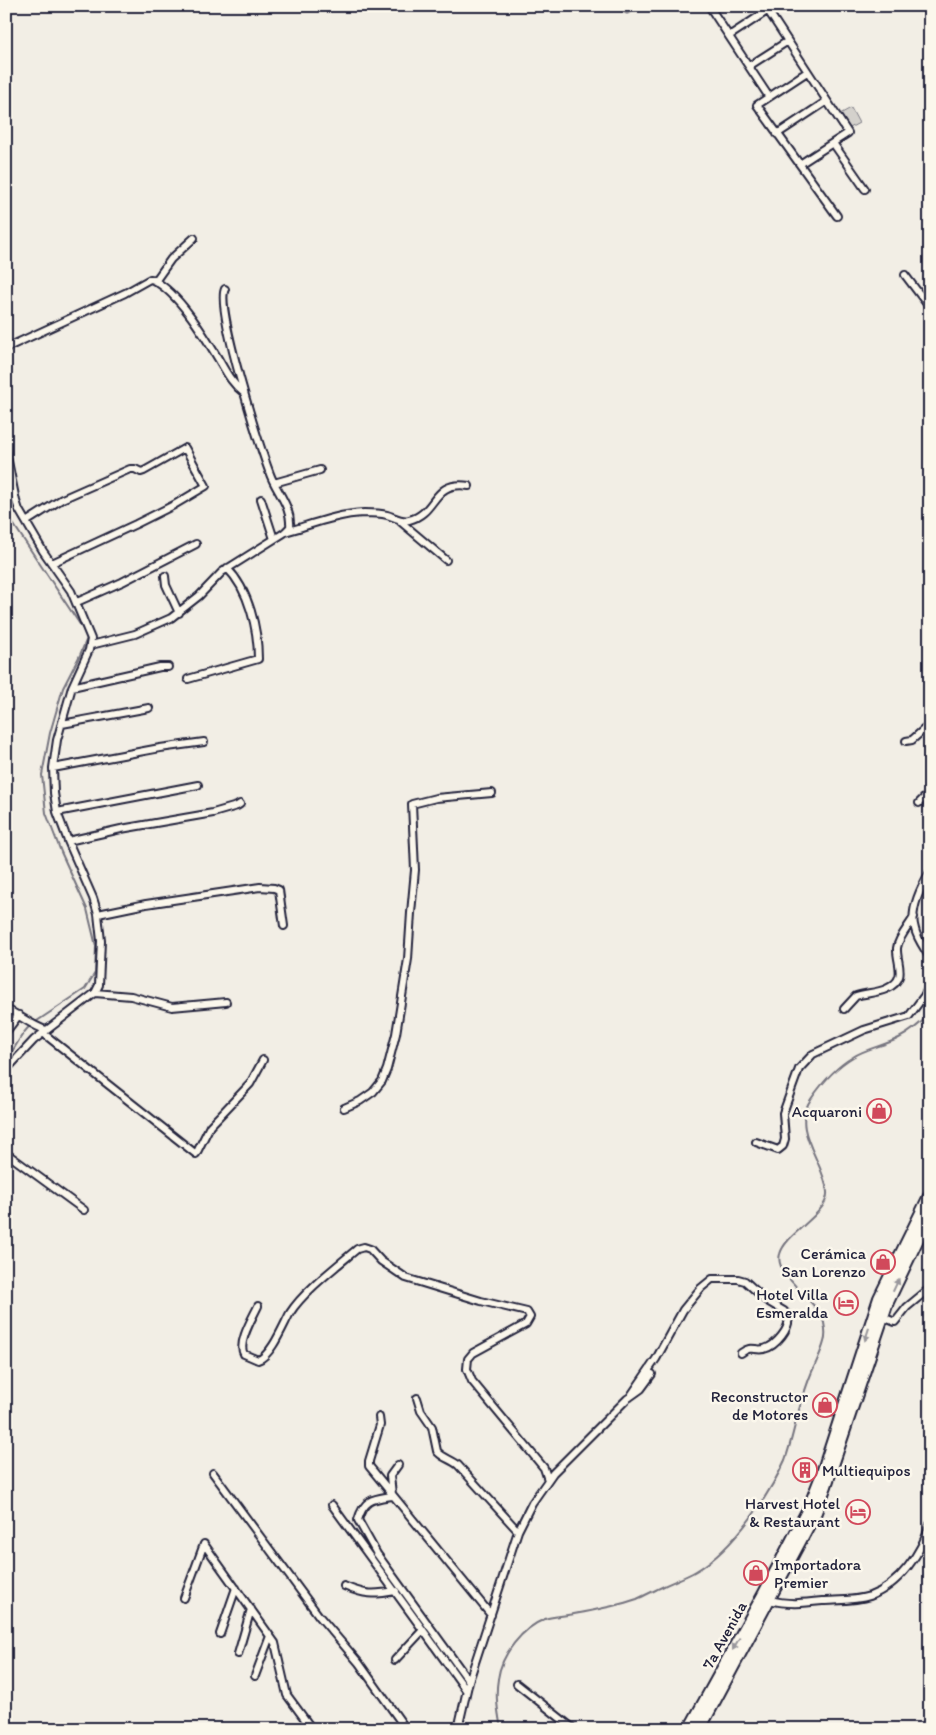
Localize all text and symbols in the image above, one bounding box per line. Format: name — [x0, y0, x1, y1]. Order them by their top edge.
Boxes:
shop icon: Acquaroni — [866, 1098, 892, 1124]
place label: Acquaroni — [792, 1102, 862, 1121]
place label: Cerámica San Lorenzo — [782, 1244, 867, 1281]
shop icon: Cerámica San Lorenzo — [870, 1249, 896, 1275]
one-way arrow — [892, 1278, 900, 1292]
place label: Hotel Villa Esmeralda — [756, 1285, 829, 1322]
hotel icon: Hotel Villa Esmeralda — [833, 1290, 859, 1316]
one-way arrow — [863, 1327, 871, 1342]
place label: Reconstructor de Motores — [711, 1387, 808, 1424]
shop icon: Reconstructor de Motores — [812, 1392, 838, 1418]
building icon: Multiequipos — [792, 1457, 818, 1483]
place label: Multiequipos — [822, 1461, 911, 1480]
place label: Harvest Hotel & Restaurant — [745, 1494, 840, 1531]
hotel icon: Harvest Hotel & Restaurant — [845, 1499, 871, 1525]
place label: Importadora Premier — [774, 1555, 862, 1592]
shop icon: Importadora Premier — [743, 1560, 769, 1586]
street label: 7a Avenida — [698, 1597, 751, 1672]
one-way arrow — [732, 1636, 740, 1651]

